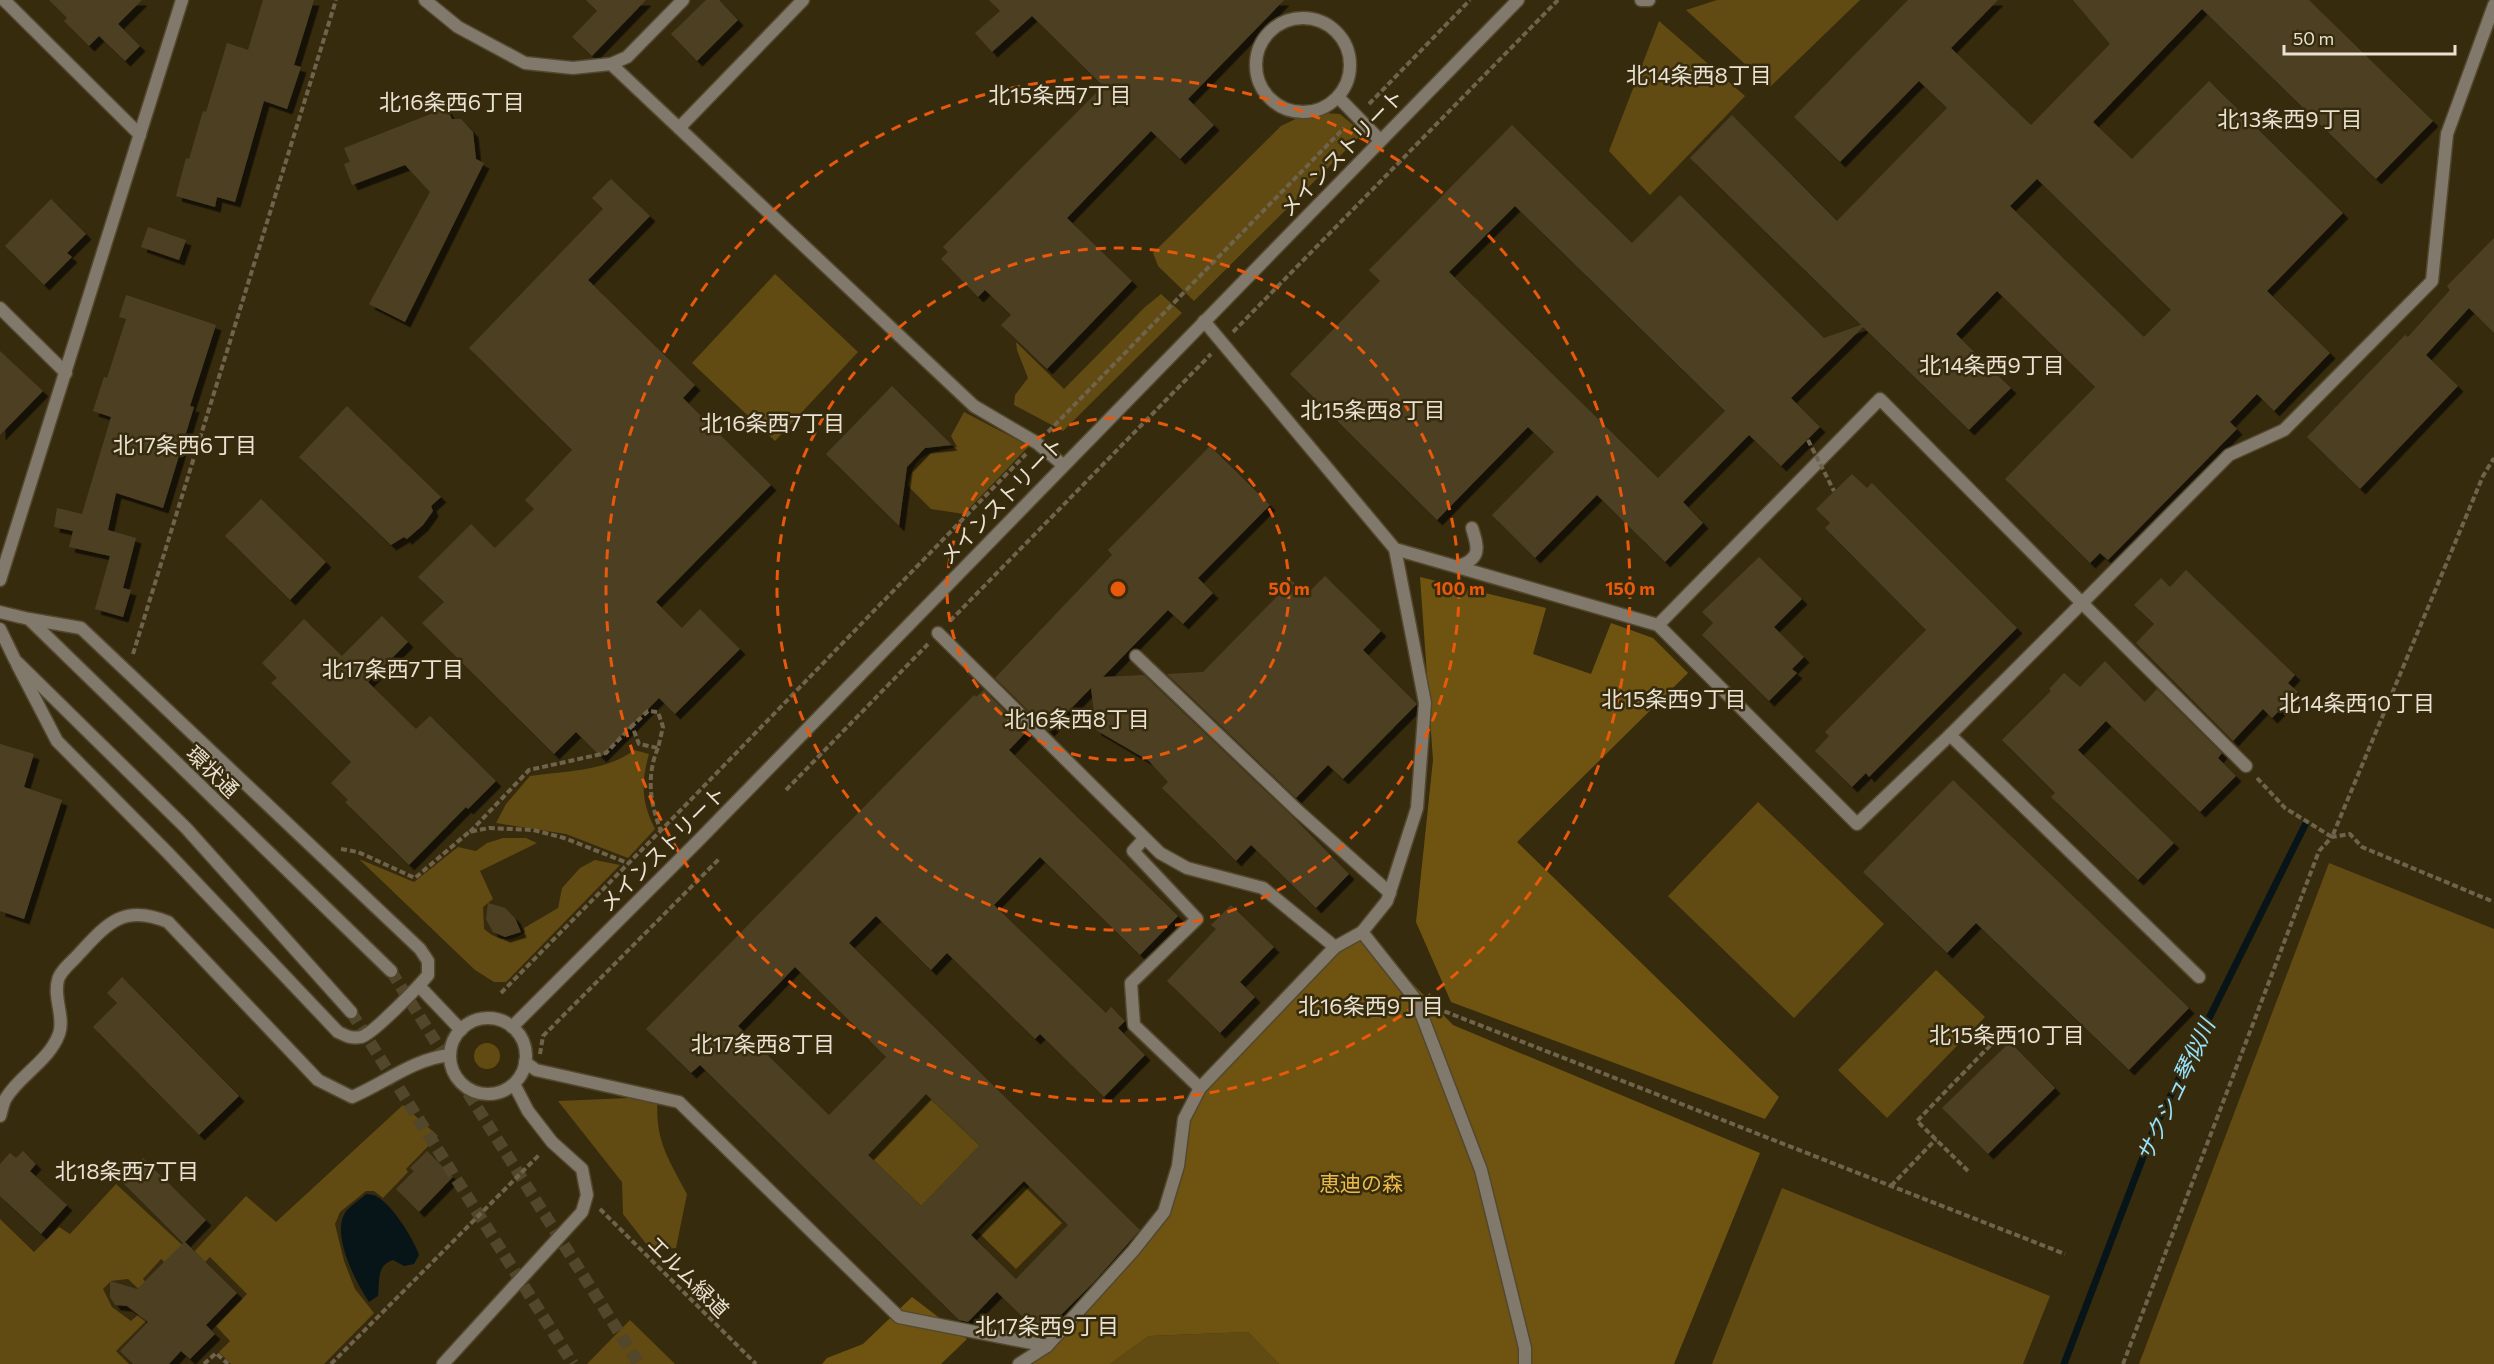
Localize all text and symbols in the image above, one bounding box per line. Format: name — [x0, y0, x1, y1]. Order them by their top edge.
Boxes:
scale bar — [2284, 18, 2455, 56]
text: 50 m — [2293, 27, 2334, 49]
district label: 北14条西8丁目 — [1626, 61, 1772, 88]
district label: 北15条西7丁目 — [988, 81, 1132, 108]
street label: メインストリート — [1274, 83, 1408, 221]
district label: 北16条西6丁目 — [379, 88, 525, 115]
district label: 北13条西9丁目 — [2217, 105, 2363, 132]
district label: 北14条西9丁目 — [1919, 351, 2065, 378]
district label: 北15条西8丁目 — [1300, 396, 1446, 423]
district label: 北16条西7丁目 — [701, 409, 845, 436]
district label: 北17条西6丁目 — [113, 431, 257, 458]
street label: メインストリート — [934, 431, 1068, 569]
text: 50 m — [1268, 577, 1310, 599]
text: 100 m — [1433, 577, 1485, 599]
text: 150 m — [1605, 577, 1655, 599]
centre of rings — [1108, 579, 1128, 599]
district label: 北17条西7丁目 — [322, 655, 464, 682]
district label: 北15条西9丁目 — [1601, 685, 1747, 712]
district label: 北14条西10丁目 — [2279, 689, 2435, 716]
district label: 北16条西8丁目 — [1004, 705, 1150, 732]
street label: 環状通 — [182, 740, 244, 802]
street label: メインストリート — [594, 780, 730, 916]
district label: 北16条西9丁目 — [1298, 992, 1444, 1019]
water label: サクシュ琴似川 — [2130, 1013, 2221, 1165]
district label: 北15条西10丁目 — [1929, 1021, 2085, 1048]
district label: 北17条西8丁目 — [691, 1030, 835, 1057]
district label: 北18条西7丁目 — [55, 1157, 199, 1184]
park label: 恵迪の森 — [1319, 1170, 1403, 1195]
street label: エルム緑道 — [643, 1230, 735, 1322]
district label: 北17条西9丁目 — [975, 1312, 1119, 1339]

